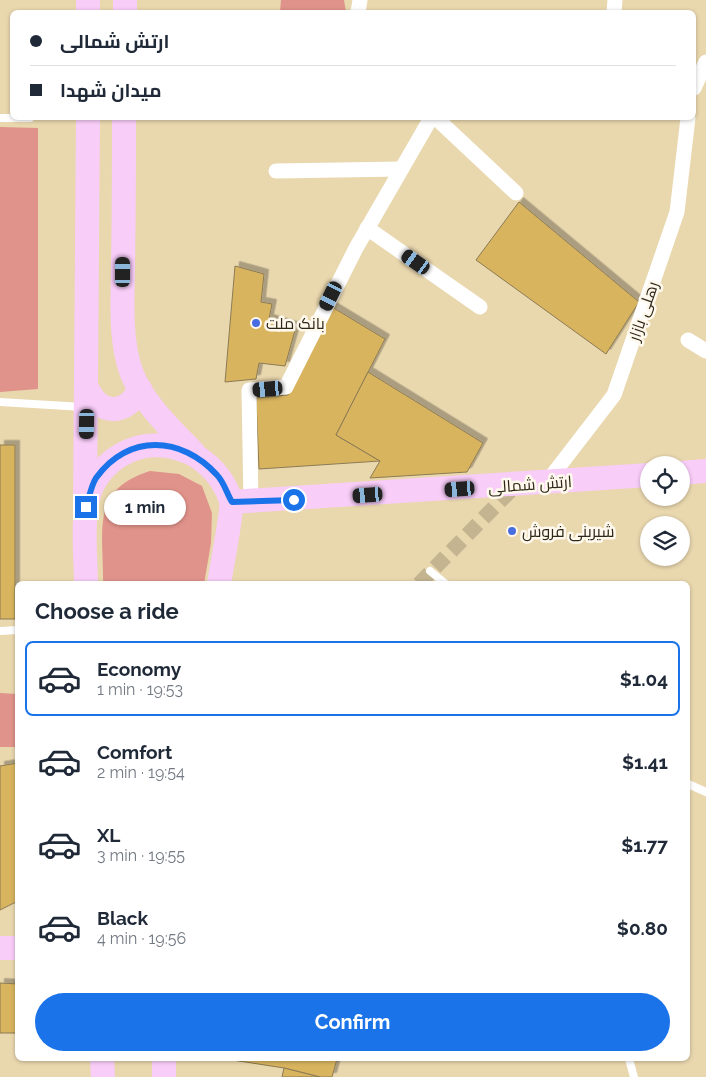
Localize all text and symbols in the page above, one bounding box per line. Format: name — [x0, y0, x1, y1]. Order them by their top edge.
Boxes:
text: ارتش شمالی — [60, 30, 169, 52]
text: میدان شهدا — [60, 79, 161, 101]
car — [399, 247, 432, 277]
car — [115, 257, 130, 287]
car — [317, 279, 344, 313]
street label: رهلی بازار — [624, 279, 663, 345]
place label: بانک ملت — [266, 314, 325, 333]
marker: بانک ملت — [250, 317, 262, 329]
car — [252, 380, 283, 398]
car — [79, 409, 94, 439]
map controls — [640, 456, 690, 566]
button: locate — [640, 456, 690, 506]
street label: ارتش شمالی — [487, 472, 573, 498]
car — [444, 480, 475, 498]
car — [352, 486, 383, 504]
route start — [283, 489, 305, 511]
callout: 1 min — [104, 490, 186, 524]
route end — [75, 496, 97, 518]
text: 1 min — [125, 498, 165, 517]
button: layers — [640, 516, 690, 566]
place label: شیرینی فروش — [522, 522, 615, 542]
marker: شیرینی فروش — [506, 525, 518, 537]
text: Choose a ride — [35, 598, 179, 624]
icon: car — [37, 656, 82, 701]
text: Economy — [97, 658, 181, 680]
text: $1.04 — [620, 668, 668, 690]
text: 1 min · 19:53 — [97, 680, 183, 699]
icon: car — [37, 739, 82, 784]
text: Comfort — [97, 741, 172, 763]
text: $1.41 — [622, 751, 668, 773]
text: 2 min · 19:54 — [97, 763, 185, 782]
icon: car — [37, 822, 82, 867]
text: XL — [97, 824, 120, 846]
text: $1.77 — [621, 834, 668, 856]
text: 3 min · 19:55 — [97, 846, 185, 865]
icon: car — [37, 905, 82, 950]
text: Black — [97, 907, 148, 929]
text: $0.80 — [617, 917, 668, 939]
text: 4 min · 19:56 — [97, 929, 186, 948]
button: Confirm — [35, 993, 670, 1051]

